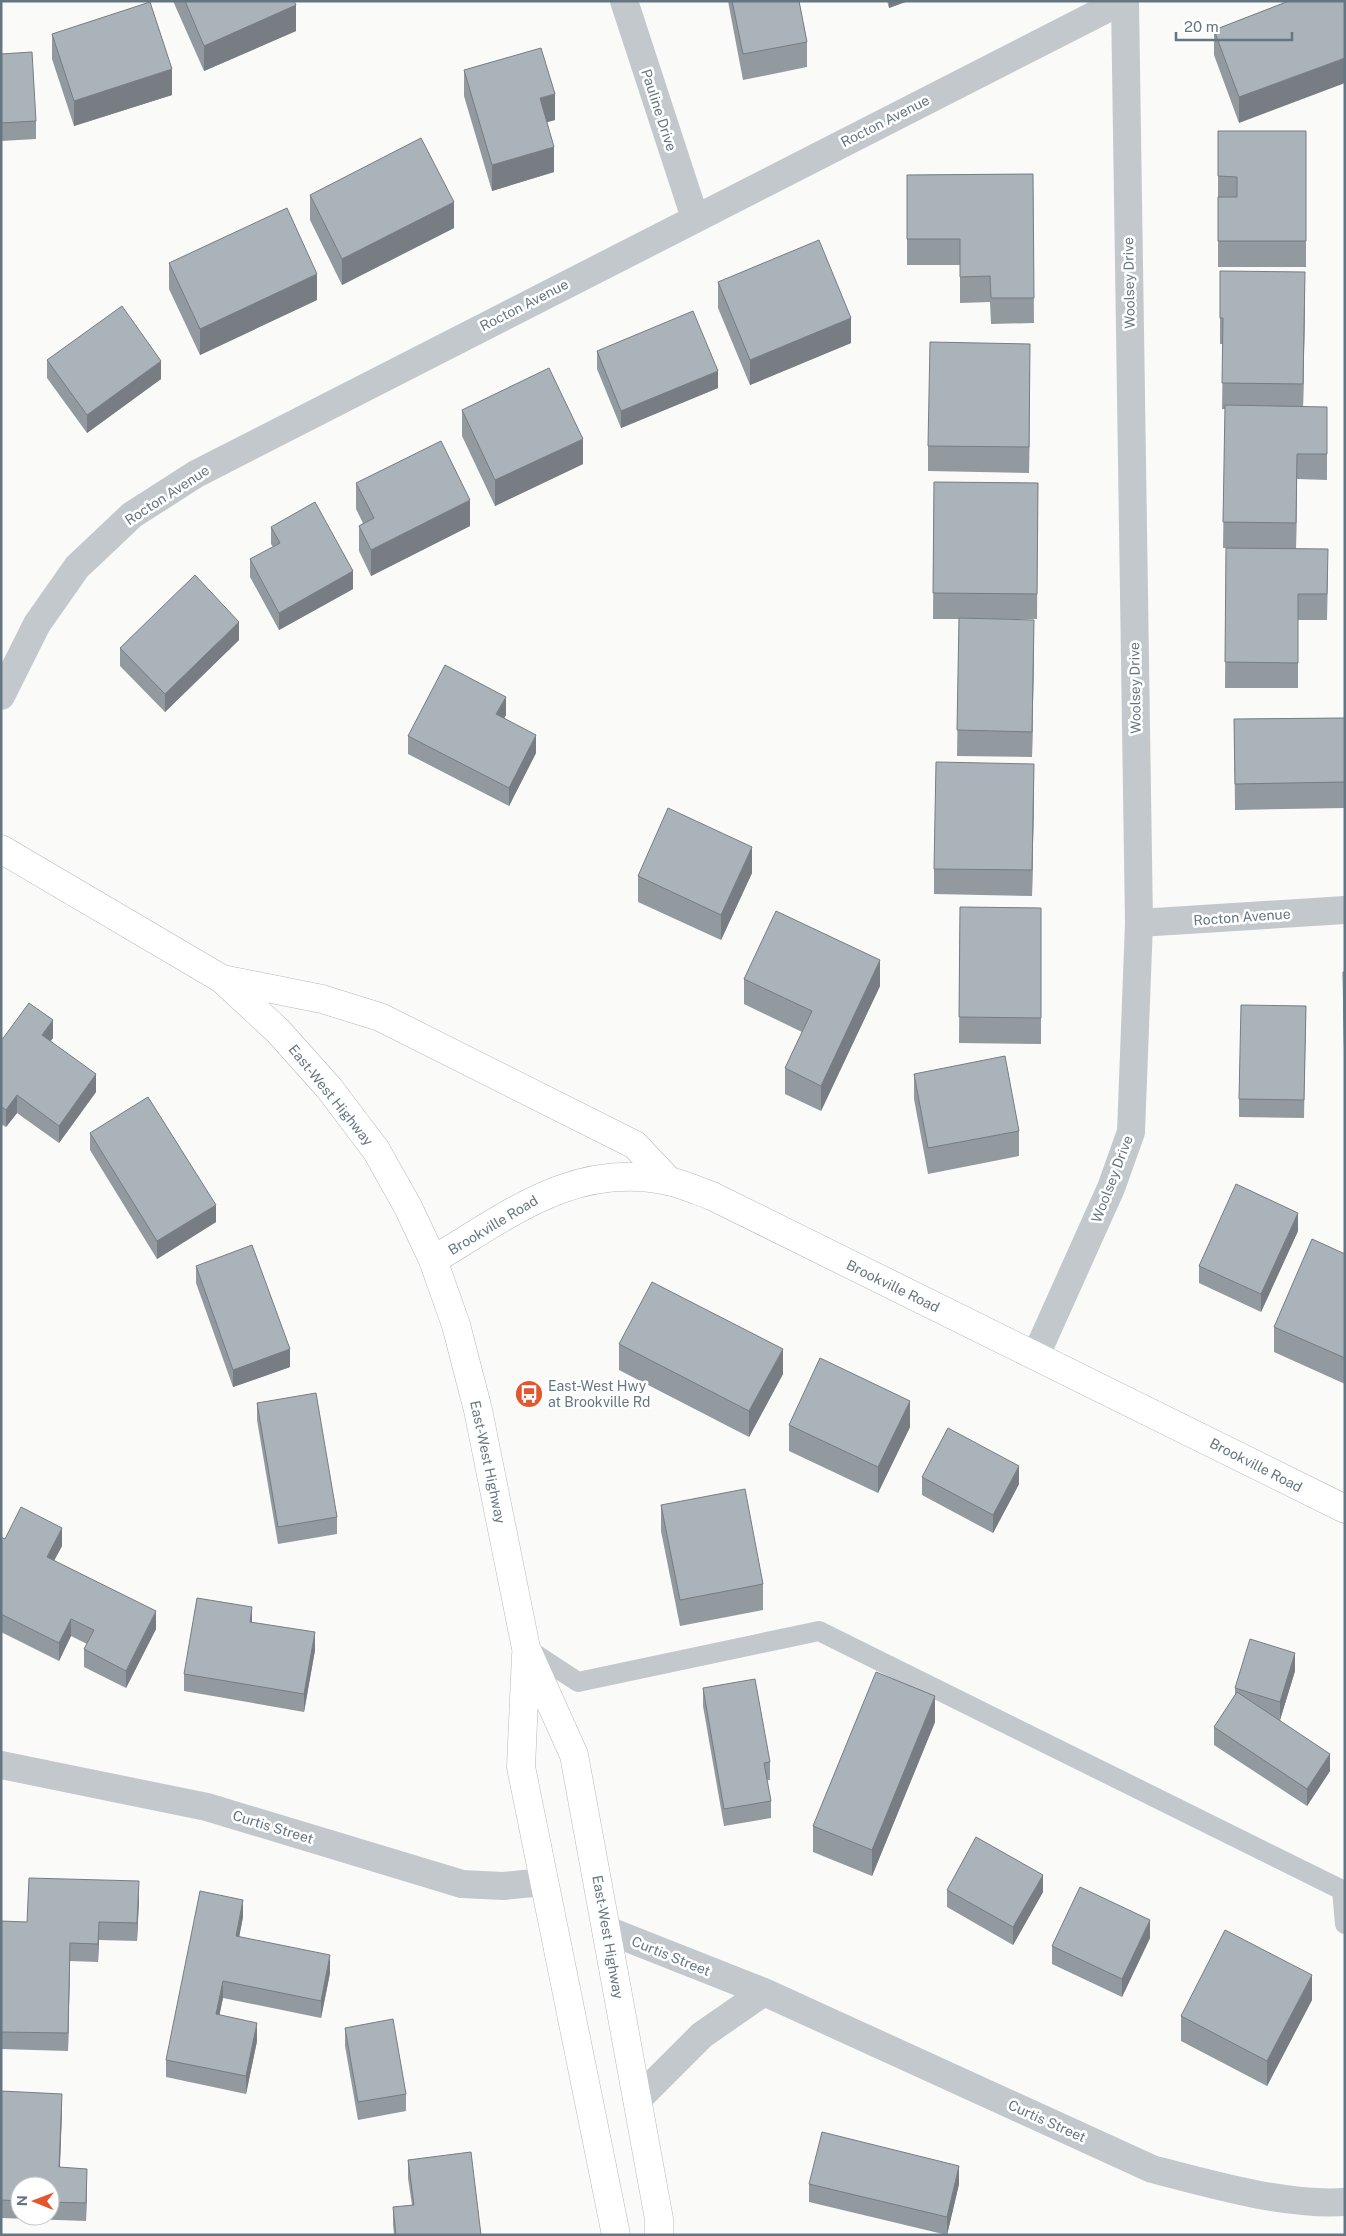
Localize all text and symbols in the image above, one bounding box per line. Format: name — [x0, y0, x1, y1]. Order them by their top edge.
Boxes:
scale bar — [1176, 10, 1292, 42]
text: 20 m — [1184, 18, 1219, 35]
street label: Pauline Drive — [638, 67, 680, 153]
street label: Rocton Avenue — [838, 92, 932, 150]
street label: Woolsey Drive — [1120, 237, 1138, 329]
street label: Rocton Avenue — [477, 276, 571, 334]
street label: Rocton Avenue — [122, 462, 212, 528]
street label: Woolsey Drive — [1126, 642, 1144, 734]
street label: Rocton Avenue — [1193, 906, 1291, 928]
street label: East-West Highway — [285, 1041, 377, 1149]
street label: Woolsey Drive — [1088, 1133, 1136, 1225]
street label: Brookville Road — [445, 1192, 541, 1258]
street label: Brookville Road — [844, 1257, 942, 1315]
place label: East-West Hwy at Brookville Rd — [548, 1378, 650, 1410]
bus stop icon: East-West Hwy at Brookville Rd — [514, 1379, 544, 1409]
street label: East-West Highway — [467, 1399, 509, 1525]
street label: Brookville Road — [1207, 1435, 1305, 1495]
street label: Curtis Street — [231, 1807, 315, 1847]
street label: East-West Highway — [589, 1874, 627, 2001]
street label: Curtis Street — [629, 1933, 713, 1979]
street label: Curtis Street — [1006, 2097, 1088, 2145]
north arrow — [10, 2176, 60, 2226]
text: N — [14, 2195, 30, 2206]

